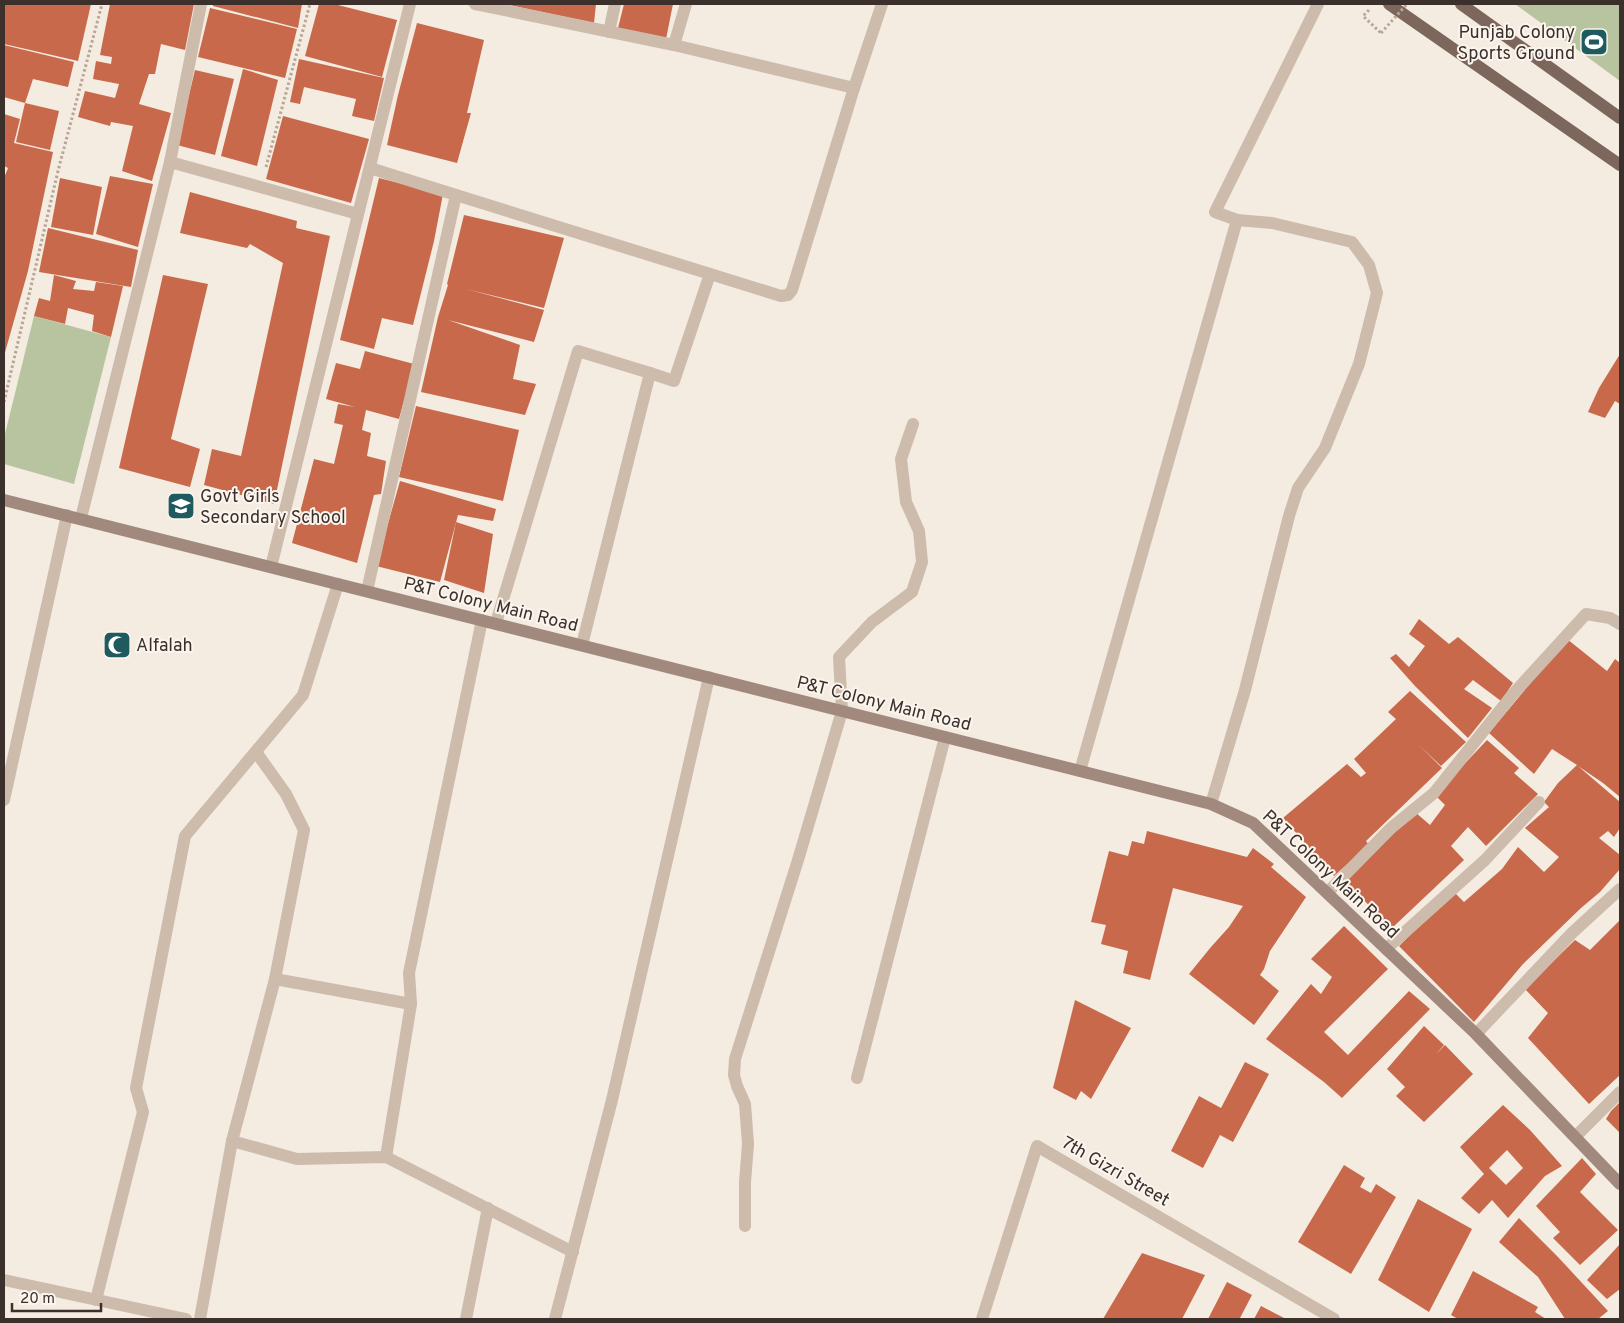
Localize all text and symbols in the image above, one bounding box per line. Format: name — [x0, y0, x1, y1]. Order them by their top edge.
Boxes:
place label: Punjab Colony Sports Ground — [1457, 22, 1575, 66]
sports icon: Punjab Colony Sports Ground — [1579, 27, 1609, 57]
place label: Govt Girls Secondary School — [200, 486, 346, 530]
school or university icon: Govt Girls Secondary School — [166, 491, 196, 521]
street label: P&T Colony Main Road — [401, 573, 580, 638]
mosque icon: Alfalah — [102, 630, 132, 660]
place label: Alfalah — [136, 635, 193, 658]
street label: P&T Colony Main Road — [794, 672, 973, 737]
street label: P&T Colony Main Road — [1257, 806, 1403, 945]
street label: 7th Gizri Street — [1057, 1132, 1173, 1213]
scale bar — [12, 1280, 101, 1312]
text: 20 m — [20, 1290, 55, 1309]

